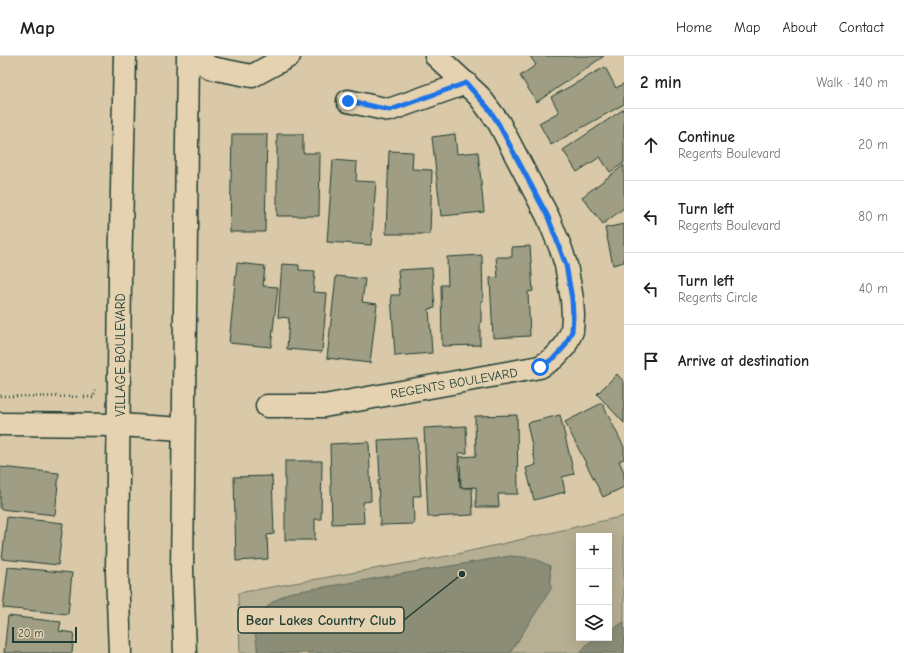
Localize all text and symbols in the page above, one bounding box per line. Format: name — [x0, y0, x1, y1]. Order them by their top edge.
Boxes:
text: Map — [20, 17, 55, 39]
text: Home — [676, 19, 712, 36]
text: Map — [734, 19, 760, 36]
text: About — [782, 19, 817, 36]
text: Contact — [839, 19, 884, 36]
text: 2 min — [640, 73, 681, 92]
text: Walk · 140 m — [816, 75, 888, 90]
route end — [339, 92, 357, 110]
text: Continue — [678, 128, 735, 146]
icon: ahead — [640, 134, 662, 156]
text: 20 m — [858, 137, 888, 152]
text: Regents Boulevard — [678, 146, 781, 161]
text: Turn left — [678, 200, 734, 218]
icon: left — [640, 206, 662, 228]
text: 80 m — [858, 209, 888, 224]
text: Regents Boulevard — [678, 218, 781, 233]
text: Turn left — [678, 272, 734, 290]
icon: left — [640, 278, 662, 300]
text: 40 m — [859, 281, 888, 296]
text: Regents Circle — [678, 290, 758, 305]
street label: VILLAGE BOULEVARD — [113, 293, 128, 417]
icon: arrive — [640, 350, 662, 372]
text: Arrive at destination — [678, 352, 809, 370]
route start — [531, 358, 549, 376]
street label: REGENTS BOULEVARD — [389, 364, 519, 402]
map controls — [576, 533, 612, 641]
button: + — [576, 533, 612, 569]
button: − — [576, 569, 612, 605]
button: layers — [576, 605, 612, 641]
callout: Bear Lakes Country Club — [238, 607, 404, 633]
text: Bear Lakes Country Club — [246, 612, 396, 629]
scale bar — [12, 625, 77, 644]
text: 20 m — [18, 627, 43, 640]

